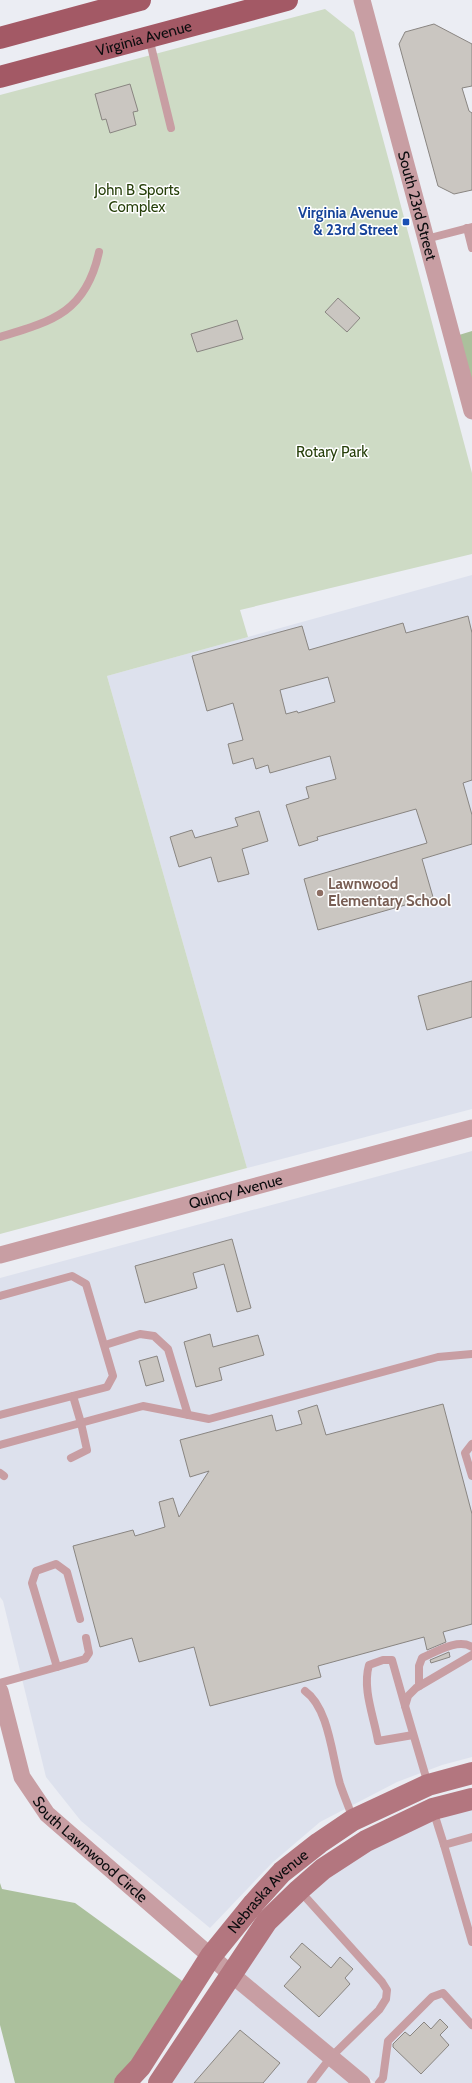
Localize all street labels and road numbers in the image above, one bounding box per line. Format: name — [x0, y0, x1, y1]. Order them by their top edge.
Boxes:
street label: Virginia Avenue — [94, 17, 194, 60]
street label: South 23rd Street — [394, 149, 440, 262]
street label: Quincy Avenue — [187, 1170, 285, 1213]
street label: South Lawnwood Circle — [29, 1793, 152, 1907]
street label: Nebraska Avenue — [224, 1846, 312, 1937]

